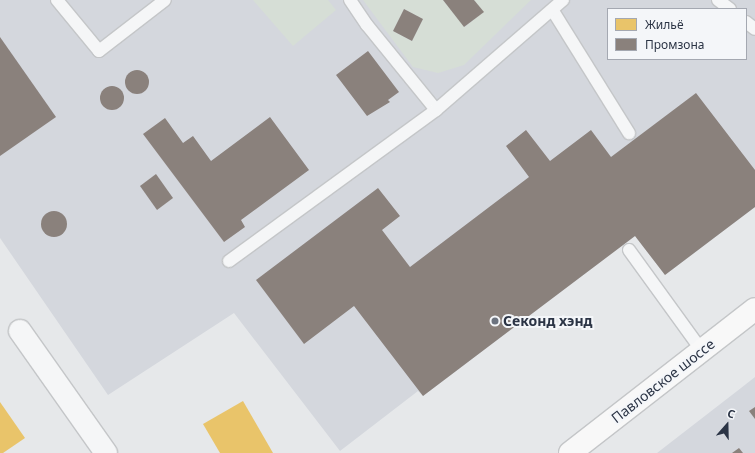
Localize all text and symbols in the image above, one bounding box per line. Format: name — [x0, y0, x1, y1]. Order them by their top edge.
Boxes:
legend — [607, 8, 747, 60]
text: Жильё — [645, 16, 684, 33]
text: Промзона — [645, 36, 704, 53]
place label: Секонд хэнд — [503, 313, 593, 329]
marker: Секонд хэнд — [490, 316, 500, 326]
street label: Павловское шоссе — [608, 336, 718, 426]
north arrow — [707, 405, 747, 445]
text: С — [725, 405, 737, 422]

